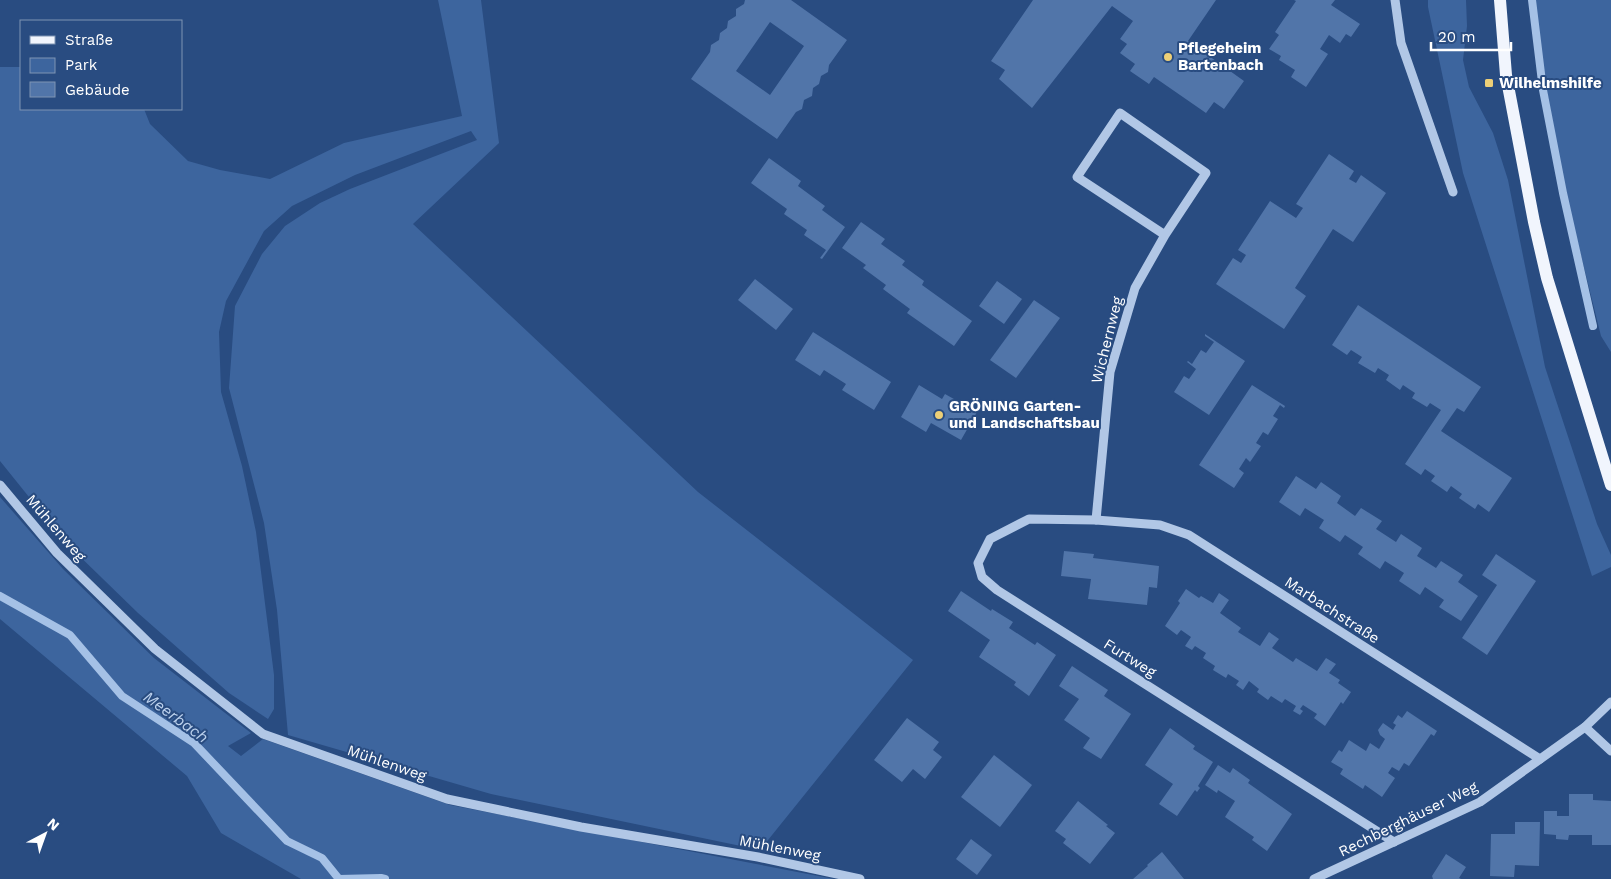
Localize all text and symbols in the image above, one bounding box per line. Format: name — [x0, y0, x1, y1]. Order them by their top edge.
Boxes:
legend — [20, 20, 182, 110]
scale bar — [1431, 20, 1511, 52]
text: 20 m — [1438, 28, 1476, 46]
text: Straße — [65, 31, 113, 49]
place label: Pflegeheim Bartenbach — [1178, 39, 1264, 74]
marker: Pflegeheim Bartenbach — [1162, 51, 1174, 63]
text: Park — [65, 56, 98, 74]
place label: Wilhelmshilfe — [1499, 74, 1602, 92]
marker: Wilhelmshilfe — [1483, 77, 1495, 89]
text: Gebäude — [65, 81, 130, 99]
street label: Wichernweg — [1088, 295, 1126, 385]
place label: GRÖNING Garten- und Landschaftsbau — [949, 397, 1100, 432]
marker: GRÖNING Garten- und Landschaftsbau — [933, 409, 945, 421]
street label: Mühlenweg — [22, 491, 90, 565]
street label: Marbachstraße — [1281, 573, 1383, 647]
street label: Furtweg — [1100, 635, 1160, 681]
water label: Meerbach — [140, 687, 212, 747]
street label: Mühlenweg — [345, 741, 429, 785]
street label: Rechberghäuser Weg — [1336, 777, 1480, 861]
north arrow — [20, 809, 70, 859]
text: N — [44, 815, 63, 834]
street label: Mühlenweg — [738, 831, 822, 865]

